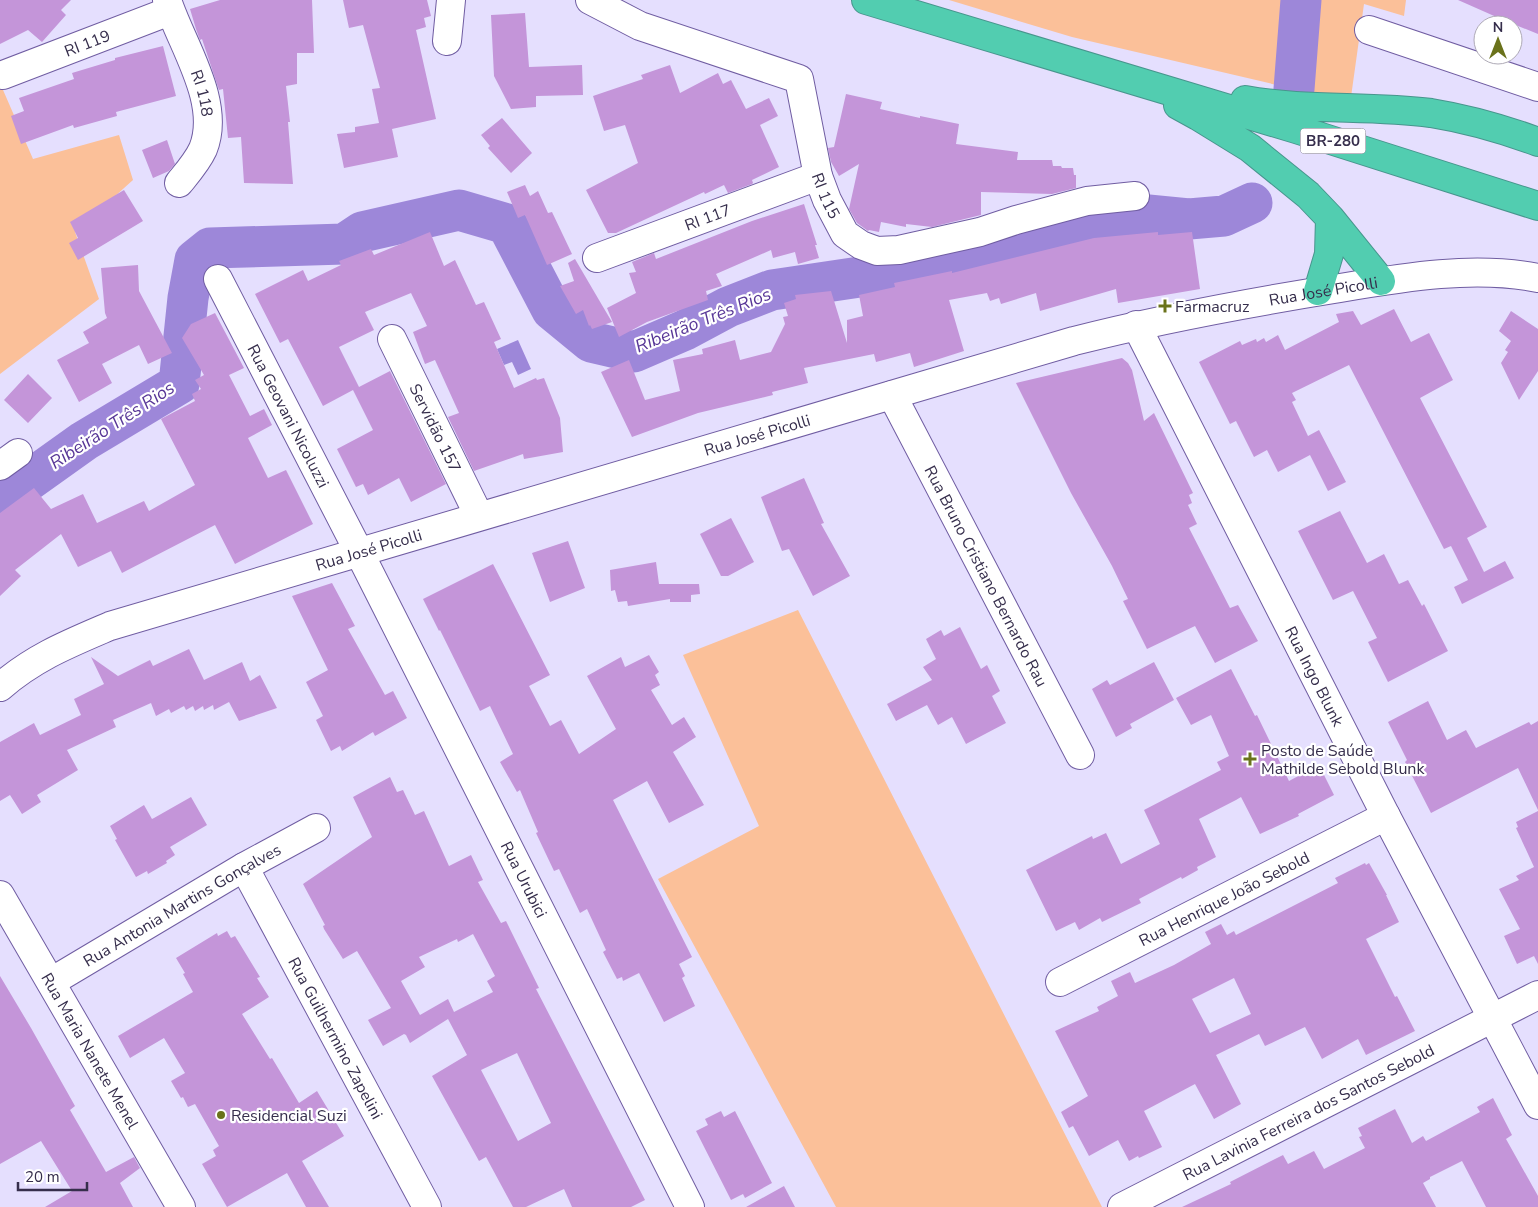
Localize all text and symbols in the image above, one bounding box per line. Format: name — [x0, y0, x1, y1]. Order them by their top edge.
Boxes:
north arrow — [1473, 15, 1523, 65]
text: N — [1493, 18, 1503, 37]
street label: RI 119 — [61, 25, 114, 63]
street label: RI 118 — [185, 67, 218, 118]
road number: BR-280 — [1300, 128, 1366, 154]
street label: RI 115 — [806, 170, 845, 223]
street label: RI 117 — [682, 199, 734, 237]
street label: Rua José Picolli — [1267, 272, 1379, 312]
water label: Ribeirão Três Rios — [632, 282, 774, 358]
place label: Farmacruz — [1175, 296, 1249, 318]
marker: Farmacruz — [1159, 300, 1171, 312]
street label: Rua Geovani Nicoluzzi — [242, 341, 334, 492]
water label: Ribeirão Três Rios — [45, 376, 179, 474]
street label: Servidão 157 — [404, 380, 466, 476]
street label: Rua José Picolli — [701, 410, 813, 462]
street label: Rua Bruno Cristiano Bernardo Rau — [919, 462, 1052, 691]
street label: Rua José Picolli — [313, 524, 425, 577]
street label: Rua Ingo Blunk — [1279, 623, 1349, 731]
place label: Posto de Saúde Mathilde Sebold Blunk — [1261, 740, 1425, 780]
marker: Posto de Saúde Mathilde Sebold Blunk — [1243, 752, 1257, 766]
street label: Rua Urubici — [495, 838, 552, 922]
street label: Rua Antonia Martins Gonçalves — [79, 839, 285, 972]
street label: Rua Henrique João Sebold — [1135, 847, 1313, 952]
street label: Rua Guilhermino Zapelini — [282, 953, 388, 1123]
street label: Rua Maria Nanete Menel — [35, 969, 144, 1134]
street label: Rua Lavinia Ferreira dos Santos Sebold — [1179, 1040, 1438, 1186]
place label: Residencial Suzi — [231, 1105, 347, 1127]
marker: Residencial Suzi — [215, 1109, 227, 1121]
scale bar — [18, 1160, 86, 1192]
text: 20 m — [25, 1167, 60, 1187]

